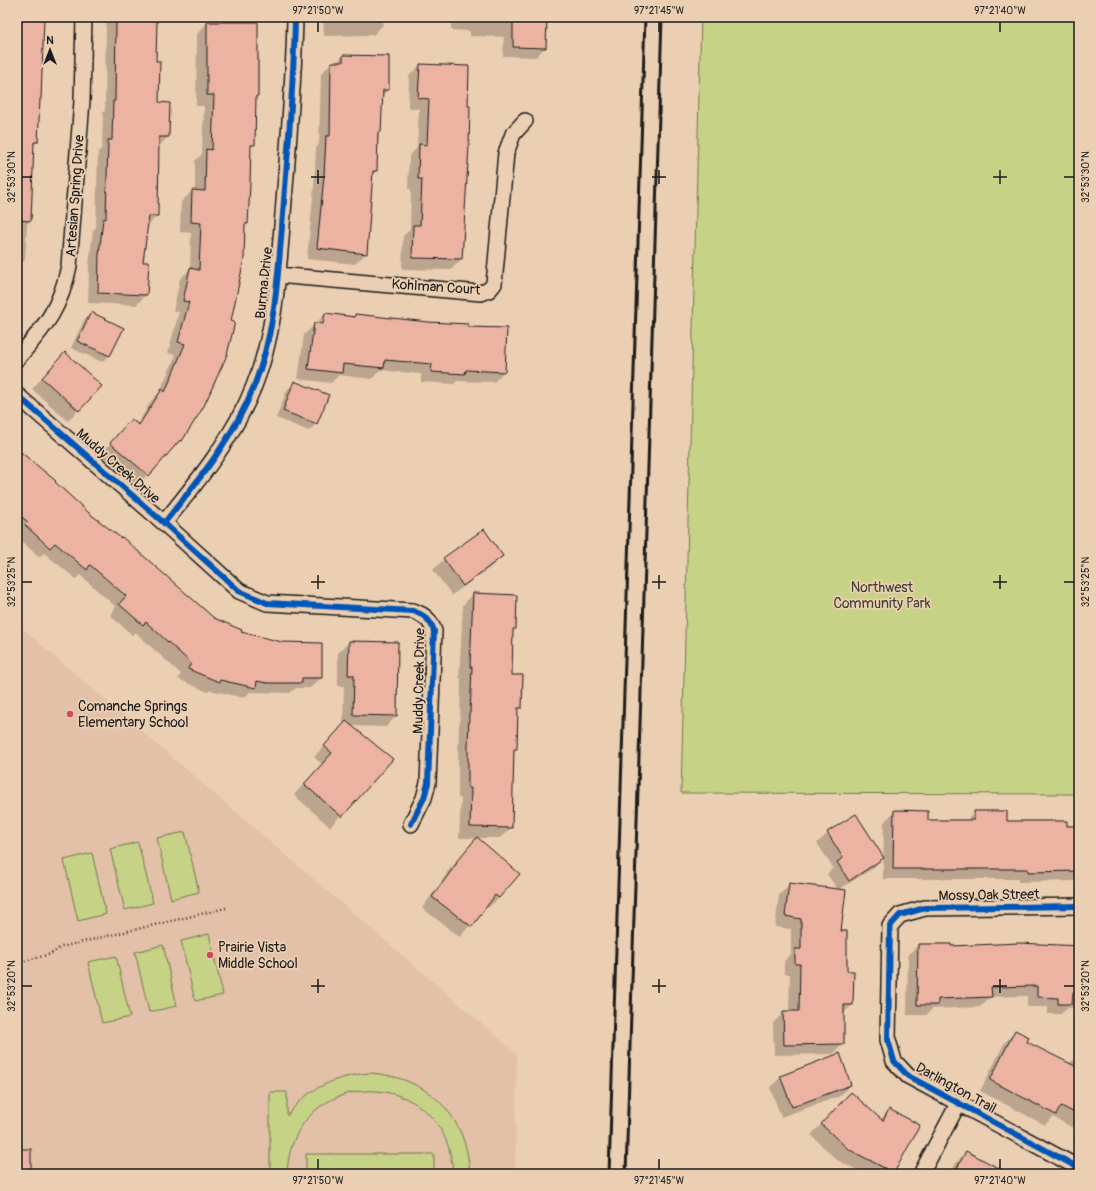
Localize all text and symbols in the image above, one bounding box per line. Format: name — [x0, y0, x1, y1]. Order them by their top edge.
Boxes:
text: 97°21'50"W — [292, 5, 344, 17]
text: 97°21'45"W — [634, 5, 685, 17]
text: 97°21'40"W — [974, 5, 1026, 17]
north arrow — [30, 30, 70, 70]
text: N — [46, 34, 54, 47]
street label: Artesian Spring Drive — [62, 134, 88, 258]
text: 32°53'30"N — [6, 151, 18, 203]
text: 32°53'30"N — [1080, 151, 1092, 203]
street label: Burma Drive — [252, 246, 276, 320]
street label: Kohlman Court — [391, 275, 481, 299]
street label: Muddy Creek Drive — [73, 425, 164, 507]
text: 32°53'25"N — [6, 557, 18, 607]
text: 32°53'25"N — [1080, 557, 1092, 607]
park label: Northwest Community Park — [833, 579, 931, 612]
street label: Muddy Creek Drive — [410, 628, 428, 734]
place label: Comanche Springs Elementary School — [78, 698, 189, 731]
marker: Comanche Springs Elementary School — [65, 709, 75, 719]
street label: Mossy Oak Street — [938, 886, 1040, 904]
place label: Prairie Vista Middle School — [218, 939, 298, 972]
marker: Prairie Vista Middle School — [205, 950, 215, 960]
text: 32°53'20"N — [6, 960, 18, 1012]
text: 32°53'20"N — [1080, 960, 1092, 1012]
street label: Darlington Trail — [913, 1059, 999, 1117]
text: 97°21'50"W — [292, 1175, 344, 1187]
text: 97°21'45"W — [634, 1175, 685, 1187]
text: 97°21'40"W — [974, 1175, 1026, 1187]

